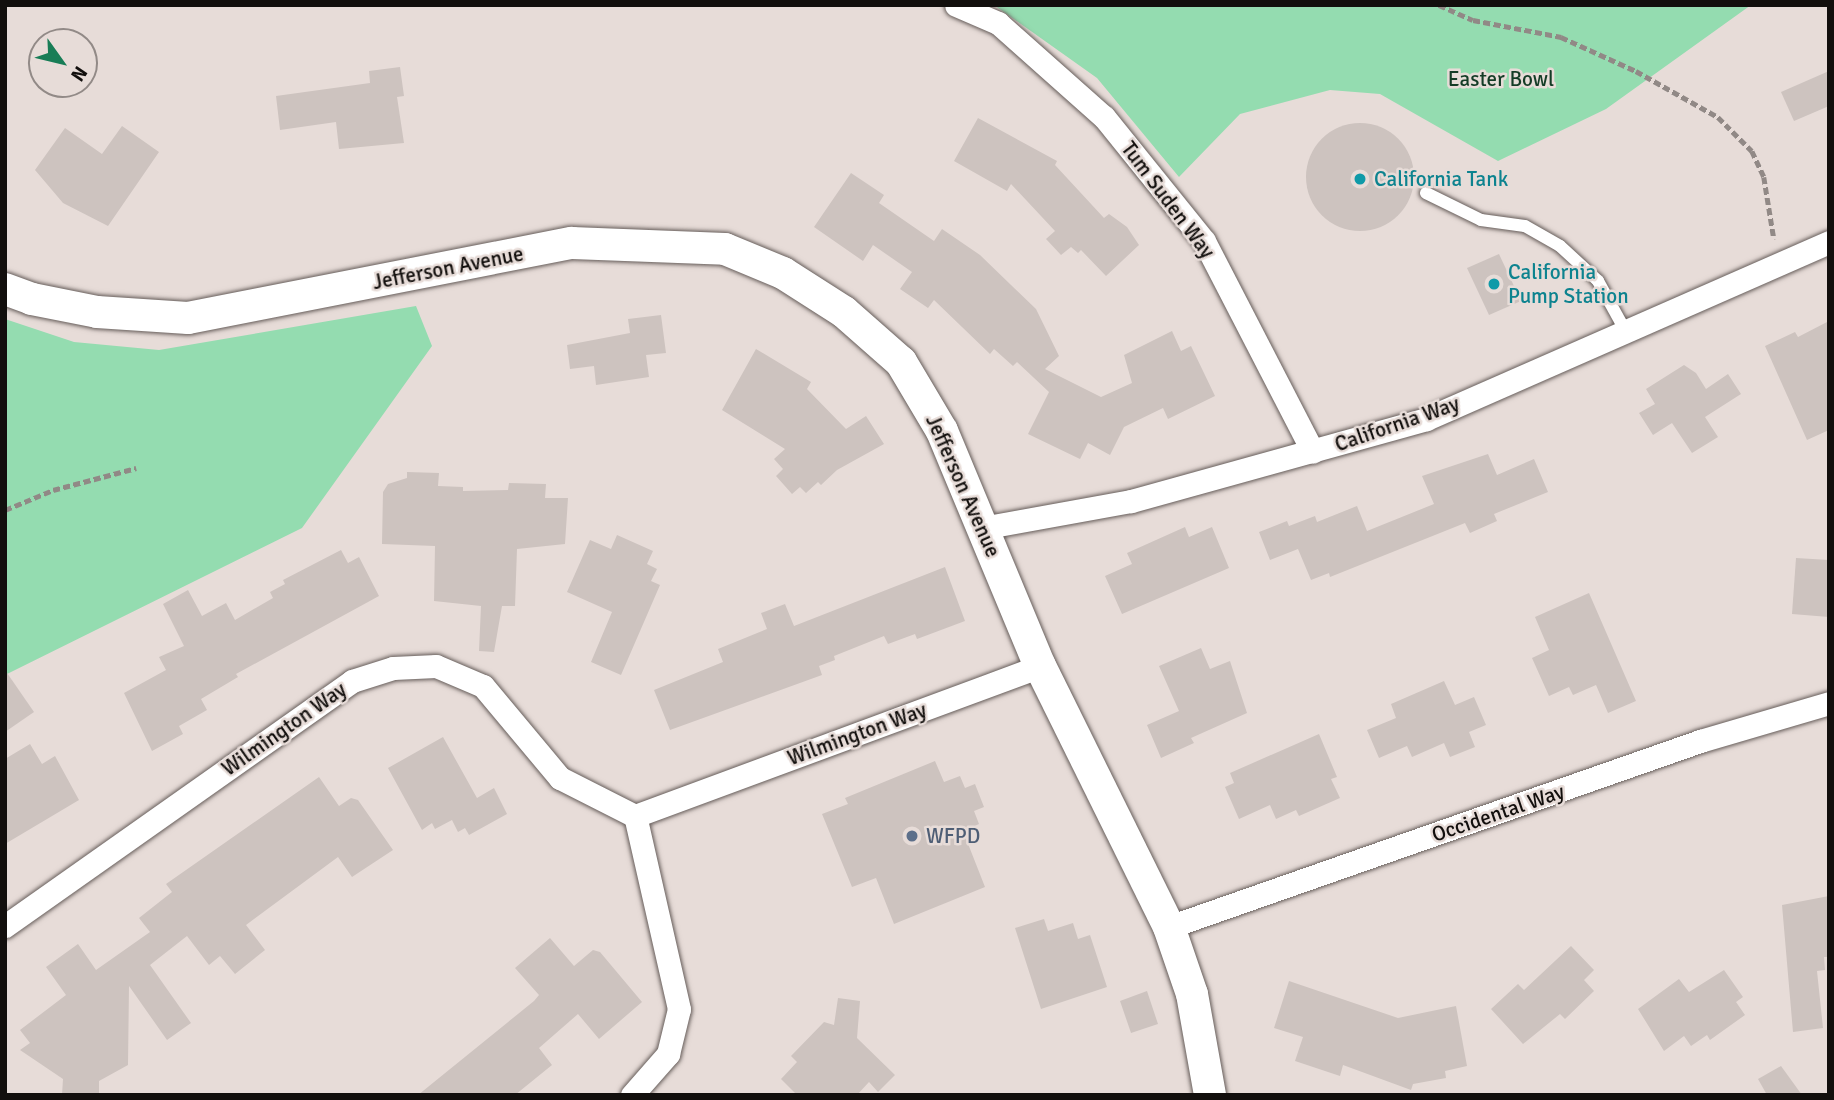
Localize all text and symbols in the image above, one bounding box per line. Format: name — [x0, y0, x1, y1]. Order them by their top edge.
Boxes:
north arrow — [28, 28, 98, 98]
text: N — [65, 61, 92, 86]
park label: Easter Bowl — [1448, 66, 1554, 92]
street label: Tum Suden Way — [1116, 137, 1220, 263]
place label: California Tank — [1374, 166, 1508, 192]
marker: California Tank — [1352, 171, 1368, 187]
street label: Jefferson Avenue — [370, 241, 526, 295]
place label: California Pump Station — [1508, 259, 1629, 309]
marker: California Pump Station — [1486, 276, 1502, 292]
street label: California Way — [1331, 391, 1463, 457]
street label: Jefferson Avenue — [920, 411, 1006, 561]
street label: Wilmington Way — [217, 677, 351, 781]
street label: Wilmington Way — [784, 697, 930, 771]
street label: Occidental Way — [1428, 779, 1568, 847]
place label: WFPD — [926, 823, 980, 849]
marker: WFPD — [904, 828, 920, 844]

